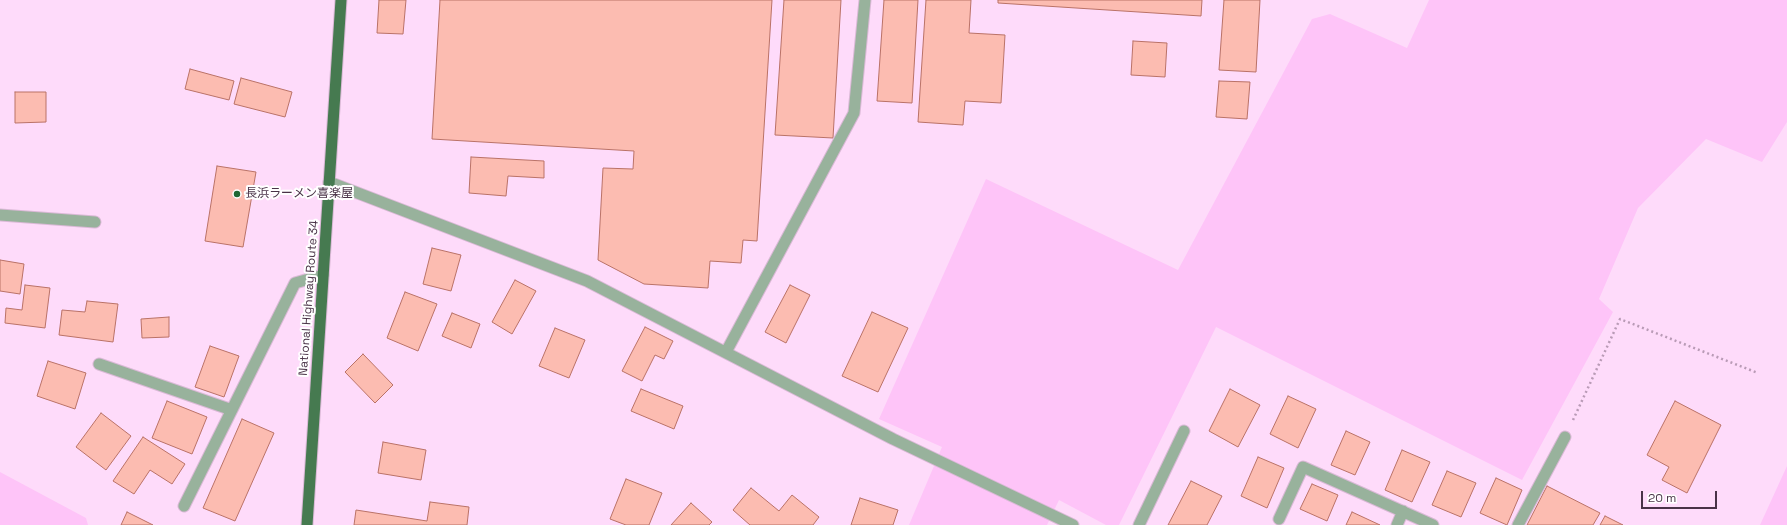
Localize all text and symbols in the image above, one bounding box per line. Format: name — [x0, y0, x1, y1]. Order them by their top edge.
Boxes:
place label: 長浜ラーメン喜楽屋 — [245, 187, 353, 201]
marker: 長浜ラーメン喜楽屋 — [232, 189, 242, 199]
street label: National Highway Route 34 — [296, 220, 322, 376]
scale bar — [1643, 483, 1719, 509]
text: 20 m — [1648, 490, 1676, 506]

